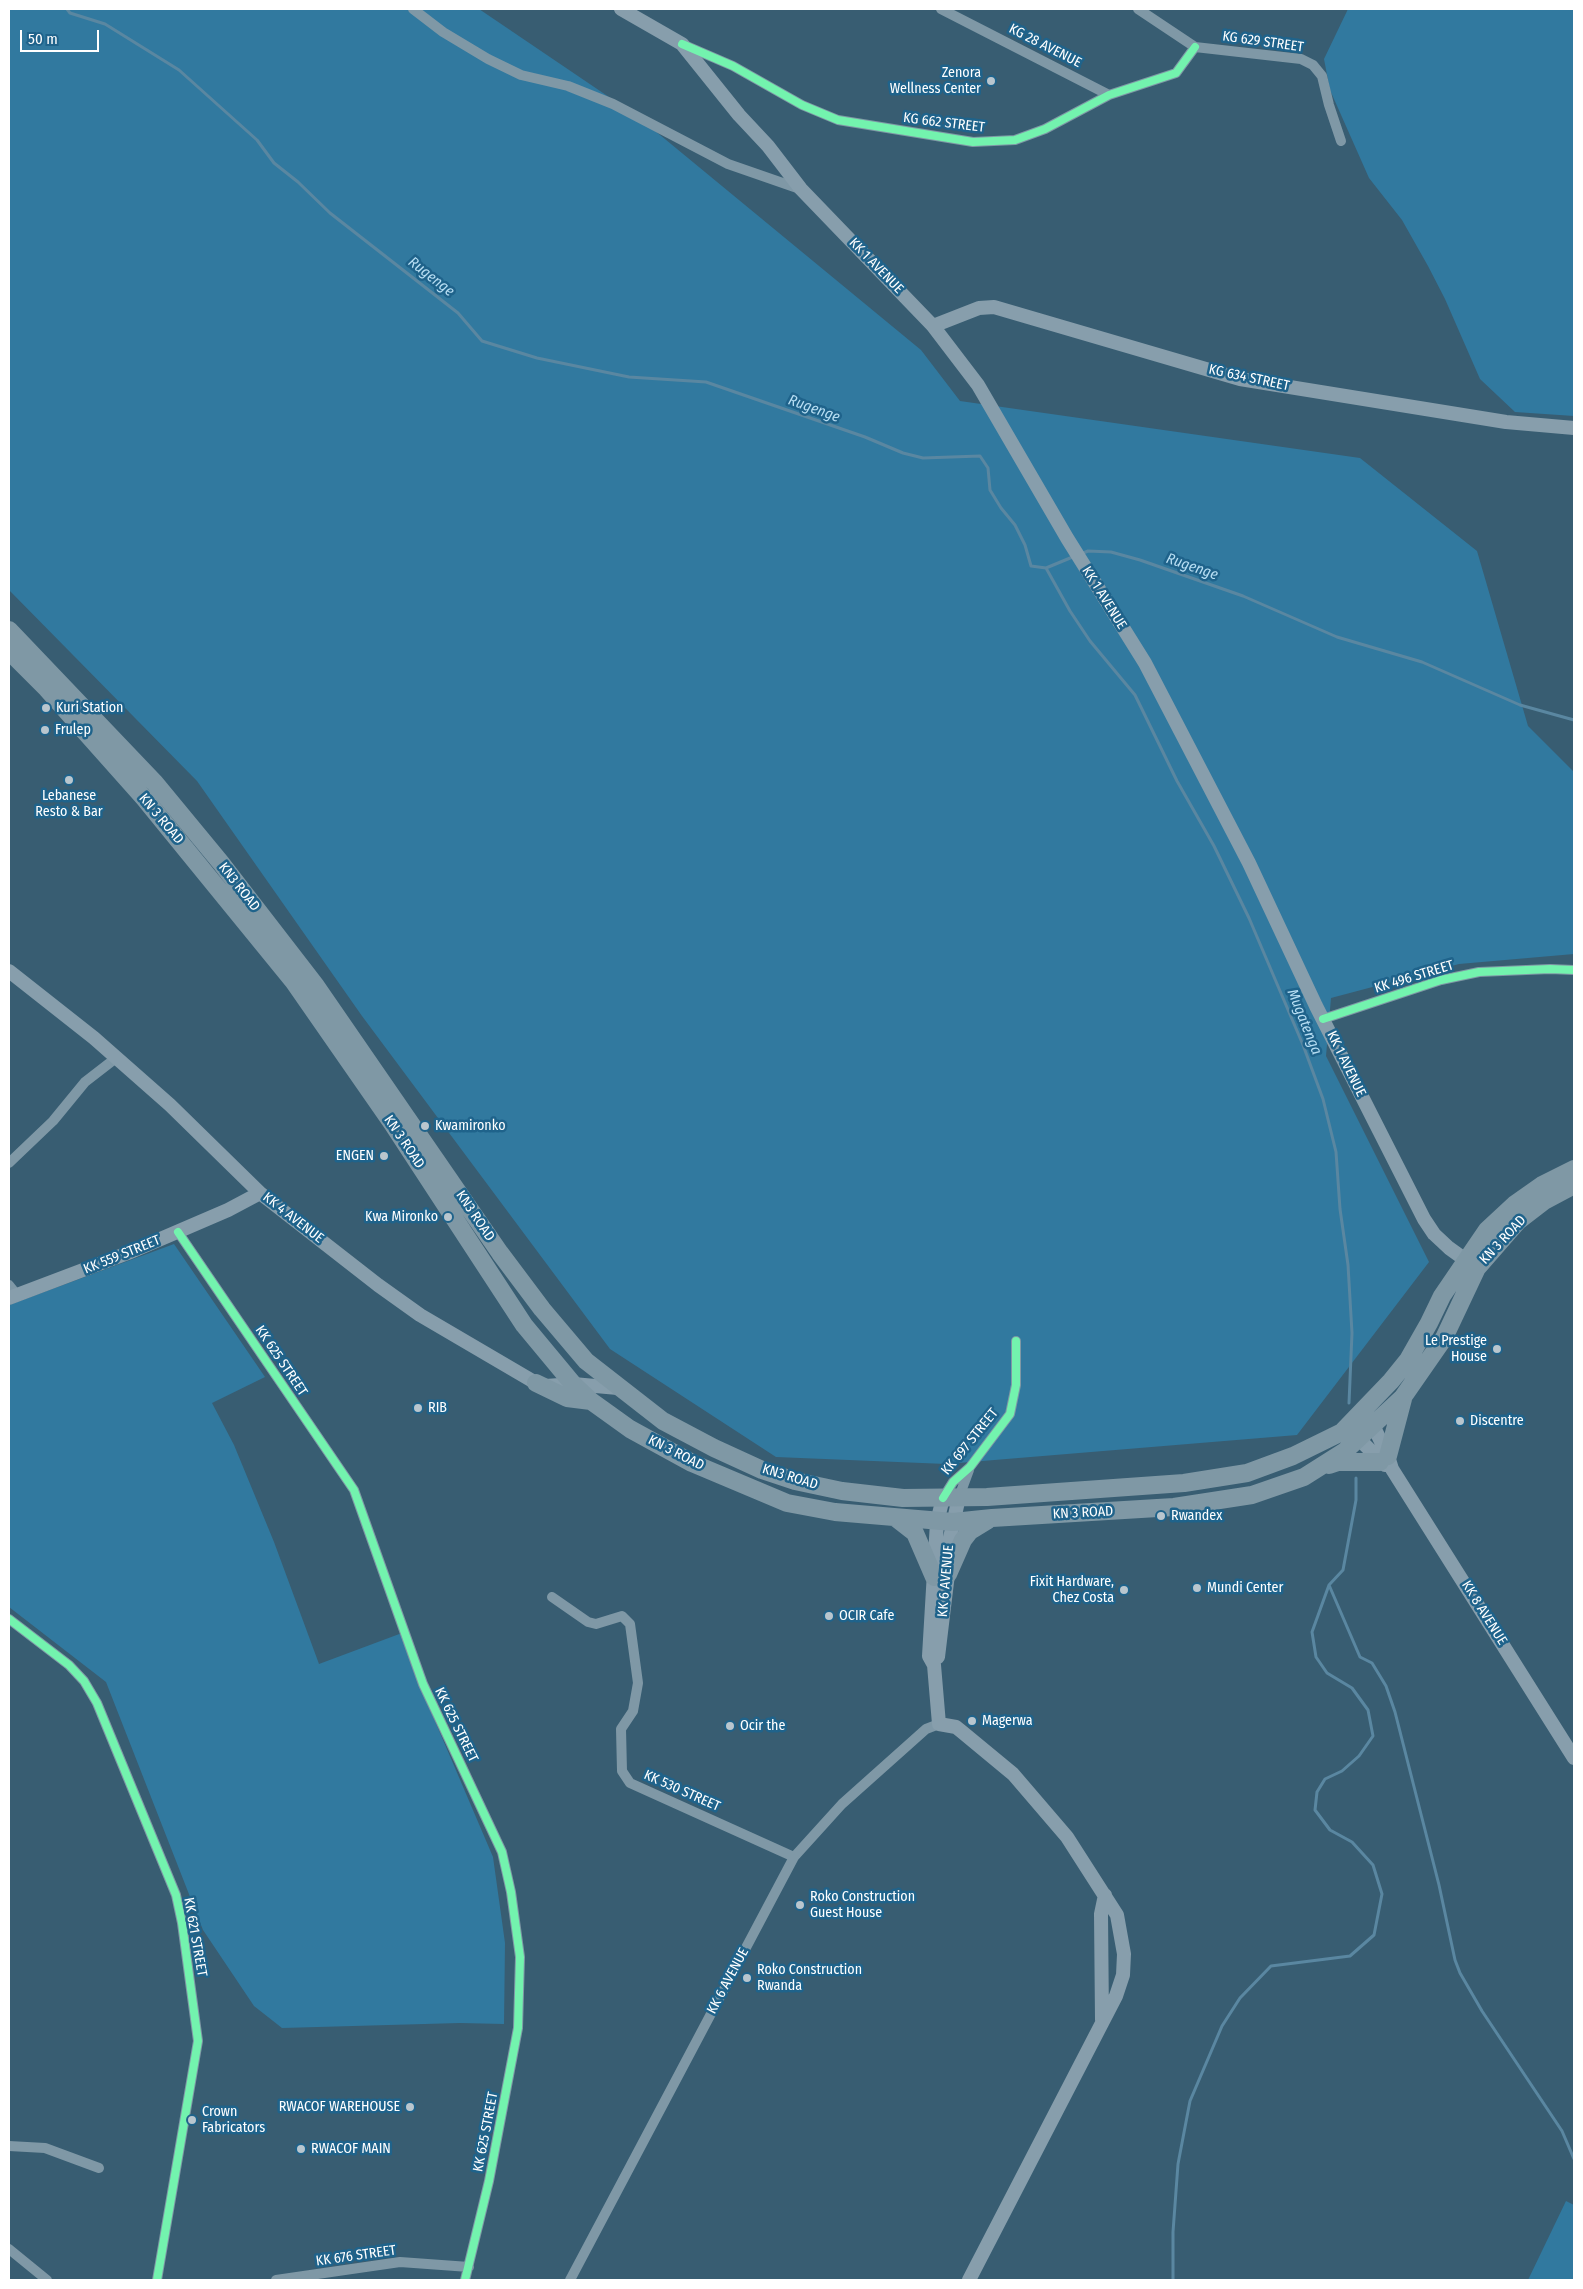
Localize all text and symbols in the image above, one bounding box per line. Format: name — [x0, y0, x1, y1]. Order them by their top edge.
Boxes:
scale bar — [22, 20, 101, 52]
street label: KG 28 AVENUE — [1006, 21, 1084, 71]
street label: KG 629 STREET — [1221, 28, 1305, 56]
text: 50 m — [28, 30, 58, 48]
place label: Zenora Wellness Center — [890, 65, 981, 98]
marker: Zenora Wellness Center — [985, 75, 997, 87]
street label: KG 662 STREET — [902, 110, 986, 136]
street label: KK 1 AVENUE — [845, 235, 907, 297]
water label: Rugenge — [404, 253, 458, 301]
street label: KG 634 STREET — [1207, 361, 1291, 395]
water label: Rugenge — [786, 391, 842, 427]
water label: Rugenge — [1164, 550, 1220, 584]
street label: KK 1 AVENUE — [1078, 563, 1130, 633]
place label: Kuri Station — [56, 700, 123, 716]
marker: Kuri Station — [40, 702, 52, 714]
place label: Frulep — [55, 722, 91, 738]
marker: Frulep — [39, 724, 51, 736]
marker: Lebanese Resto & Bar — [63, 774, 75, 786]
place label: Lebanese Resto & Bar — [35, 788, 103, 820]
street label: KN 3 ROAD — [135, 790, 187, 848]
street label: KN3 ROAD — [215, 859, 263, 915]
street label: KK 496 STREET — [1372, 957, 1456, 997]
water label: Mugatenga — [1283, 987, 1325, 1057]
street label: KK 1 AVENUE — [1323, 1028, 1369, 1100]
street label: KN 3 ROAD — [380, 1112, 428, 1172]
place label: Kwamironko — [435, 1118, 505, 1134]
marker: Kwamironko — [419, 1120, 431, 1132]
place label: ENGEN — [336, 1148, 374, 1164]
marker: ENGEN — [378, 1150, 390, 1162]
street label: KN3 ROAD — [452, 1188, 498, 1244]
street label: KK 4 AVENUE — [259, 1189, 327, 1247]
place label: Kwa Mironko — [365, 1209, 438, 1225]
marker: Kwa Mironko — [442, 1211, 454, 1223]
street label: KN 3 ROAD — [1476, 1212, 1530, 1268]
street label: KK 559 STREET — [81, 1232, 163, 1278]
street label: KK 625 STREET — [251, 1323, 311, 1399]
place label: Le Prestige House — [1425, 1333, 1487, 1365]
marker: Le Prestige House — [1491, 1343, 1503, 1355]
place label: RIB — [428, 1400, 447, 1416]
marker: RIB — [412, 1402, 424, 1414]
street label: KK 697 STREET — [938, 1405, 1002, 1479]
place label: Discentre — [1470, 1413, 1524, 1429]
marker: Discentre — [1454, 1415, 1466, 1427]
street label: KN 3 ROAD — [645, 1432, 707, 1474]
street label: KN3 ROAD — [760, 1461, 820, 1493]
street label: KN 3 ROAD — [1052, 1503, 1114, 1523]
place label: Rwandex — [1171, 1508, 1222, 1524]
marker: Rwandex — [1155, 1510, 1167, 1522]
street label: KK 6 AVENUE — [934, 1544, 958, 1618]
place label: Fixit Hardware, Chez Costa — [1030, 1574, 1114, 1606]
street label: KK 8 AVENUE — [1458, 1578, 1510, 1648]
place label: Mundi Center — [1207, 1580, 1283, 1596]
marker: Mundi Center — [1191, 1582, 1203, 1594]
marker: Fixit Hardware, Chez Costa — [1118, 1584, 1130, 1596]
place label: OCIR Cafe — [839, 1608, 894, 1624]
marker: OCIR Cafe — [823, 1610, 835, 1622]
street label: KK 625 STREET — [431, 1685, 481, 1765]
place label: Magerwa — [982, 1713, 1033, 1729]
marker: Magerwa — [966, 1715, 978, 1727]
place label: Ocir the — [740, 1718, 785, 1734]
marker: Ocir the — [724, 1720, 736, 1732]
street label: KK 530 STREET — [641, 1767, 723, 1815]
place label: Roko Construction Guest House — [810, 1889, 915, 1921]
street label: KK 621 STREET — [180, 1896, 210, 1978]
marker: Roko Construction Guest House — [794, 1899, 806, 1911]
street label: KK 6 AVENUE — [704, 1945, 752, 2017]
place label: Roko Construction Rwanda — [757, 1962, 862, 1994]
marker: Roko Construction Rwanda — [741, 1972, 753, 1984]
street label: KK 625 STREET — [470, 2091, 502, 2173]
place label: RWACOF WAREHOUSE — [279, 2099, 400, 2115]
marker: RWACOF WAREHOUSE — [404, 2101, 416, 2113]
place label: Crown Fabricators — [202, 2104, 265, 2136]
marker: Crown Fabricators — [186, 2114, 198, 2126]
place label: RWACOF MAIN — [311, 2141, 391, 2157]
marker: RWACOF MAIN — [295, 2143, 307, 2155]
street label: KK 676 STREET — [315, 2242, 397, 2270]

